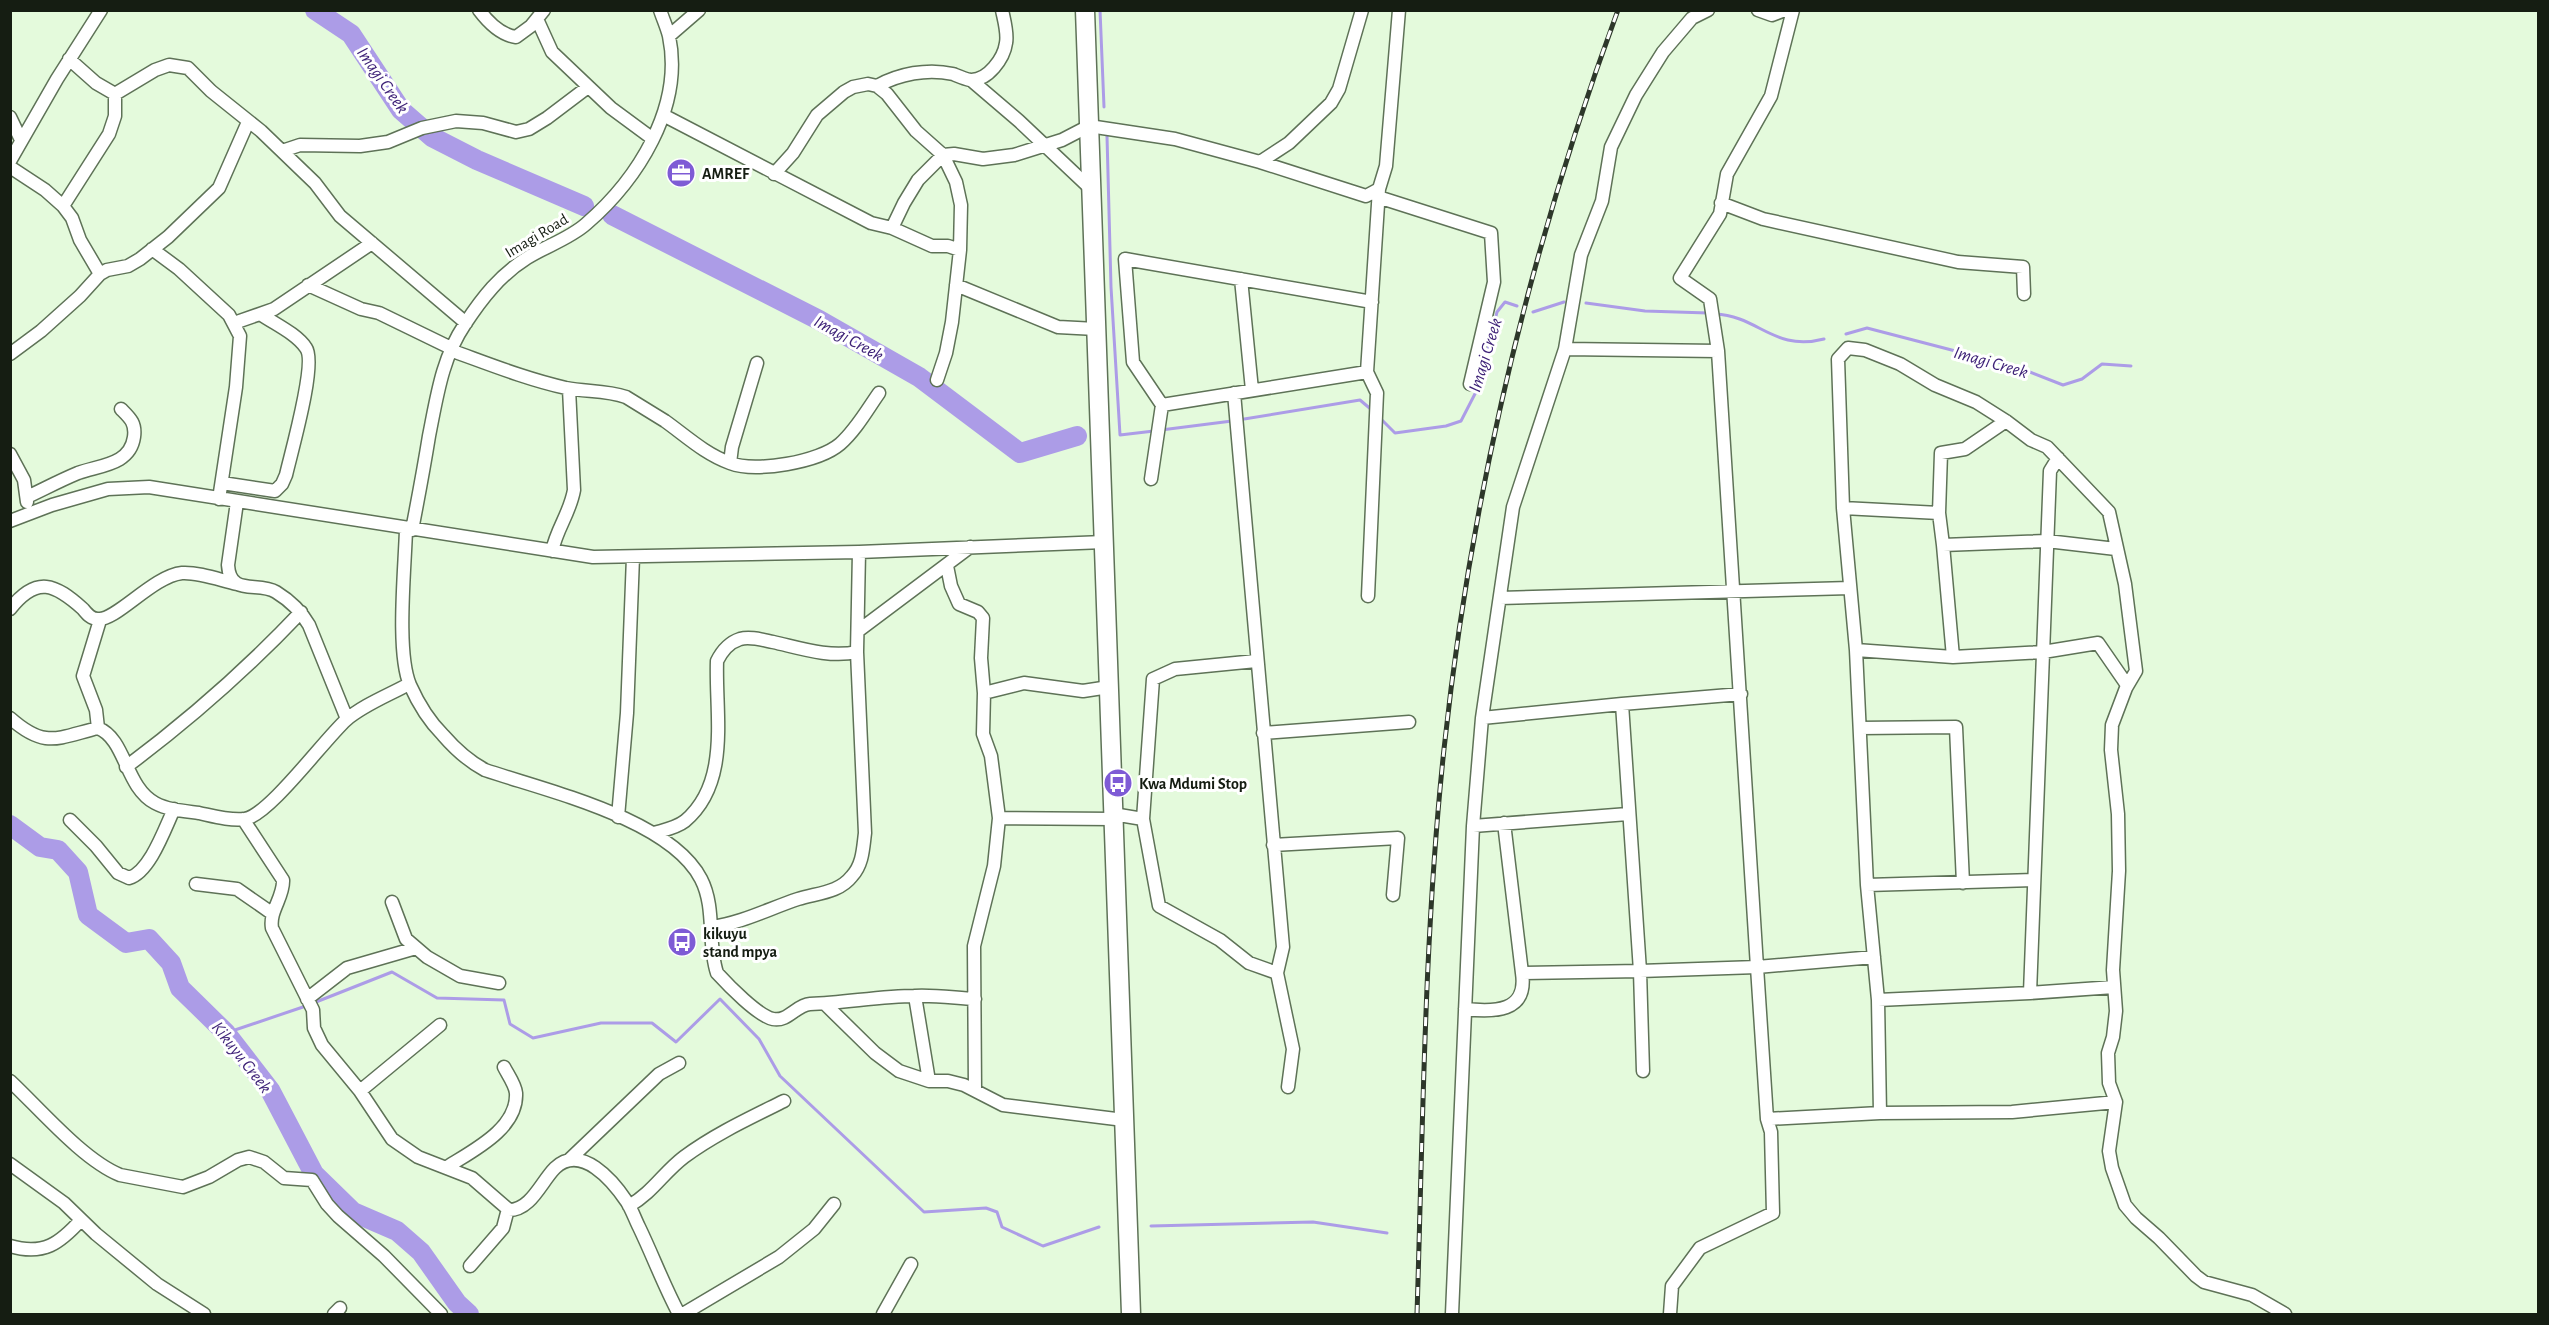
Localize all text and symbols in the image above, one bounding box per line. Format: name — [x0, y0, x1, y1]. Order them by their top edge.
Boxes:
water label: Imagi Creek — [353, 44, 411, 117]
office icon: AMREF — [665, 157, 697, 189]
place label: AMREF — [702, 166, 750, 182]
street label: Imagi Road — [502, 211, 571, 261]
water label: Imagi Creek — [811, 313, 886, 365]
water label: Imagi Creek — [1466, 316, 1506, 394]
water label: Imagi Creek — [1952, 344, 2030, 382]
bus stop icon: Kwa Mdumi Stop — [1102, 767, 1134, 799]
place label: Kwa Mdumi Stop — [1139, 776, 1247, 792]
bus stop icon: kikuyu stand mpya — [666, 926, 698, 958]
place label: kikuyu stand mpya — [703, 926, 777, 961]
water label: Kikuyu Creek — [208, 1019, 274, 1097]

